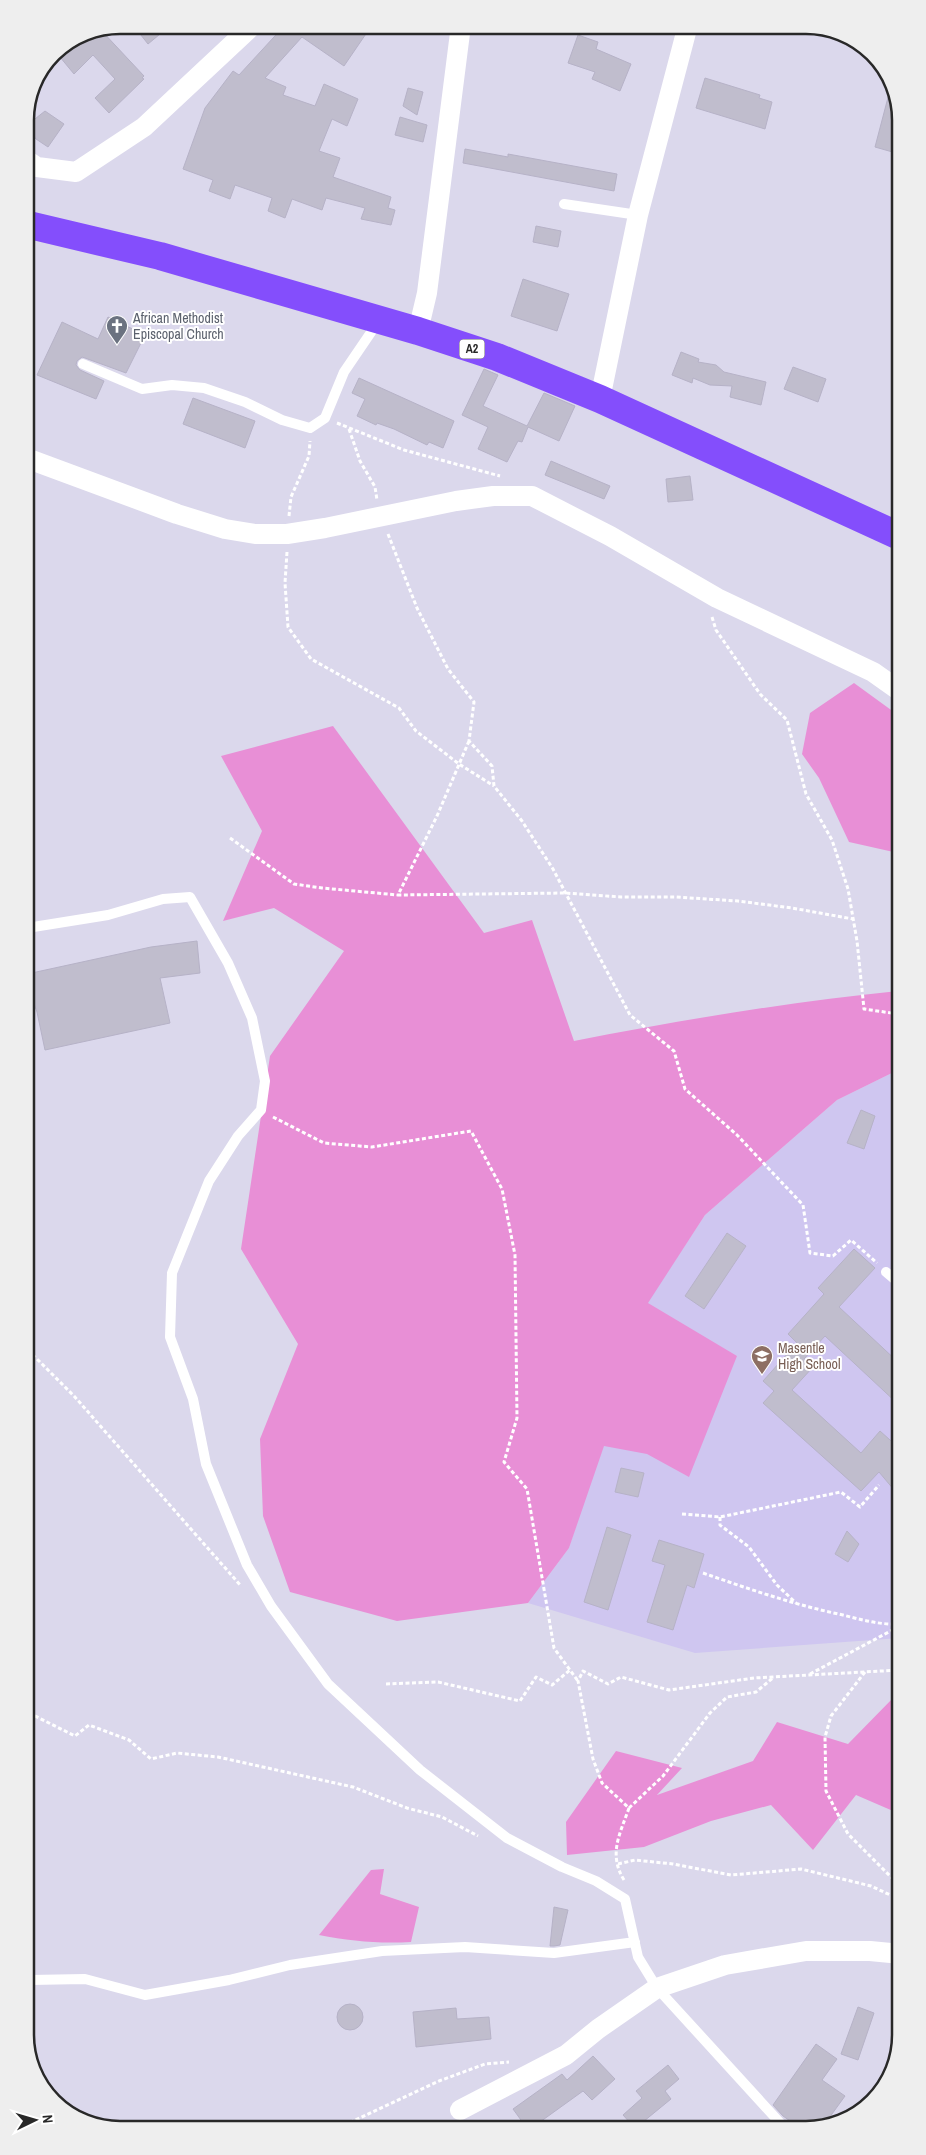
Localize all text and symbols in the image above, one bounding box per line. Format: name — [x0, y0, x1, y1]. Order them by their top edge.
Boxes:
place label: African Methodist Episcopal Church — [132, 309, 224, 343]
church icon: African Methodist Episcopal Church — [105, 314, 129, 345]
road number: A2 — [460, 339, 484, 358]
place label: Masentle High School — [778, 1339, 841, 1373]
school or university icon: Masentle High School — [750, 1344, 774, 1375]
north arrow — [10, 2095, 60, 2145]
text: N — [39, 2114, 57, 2124]

